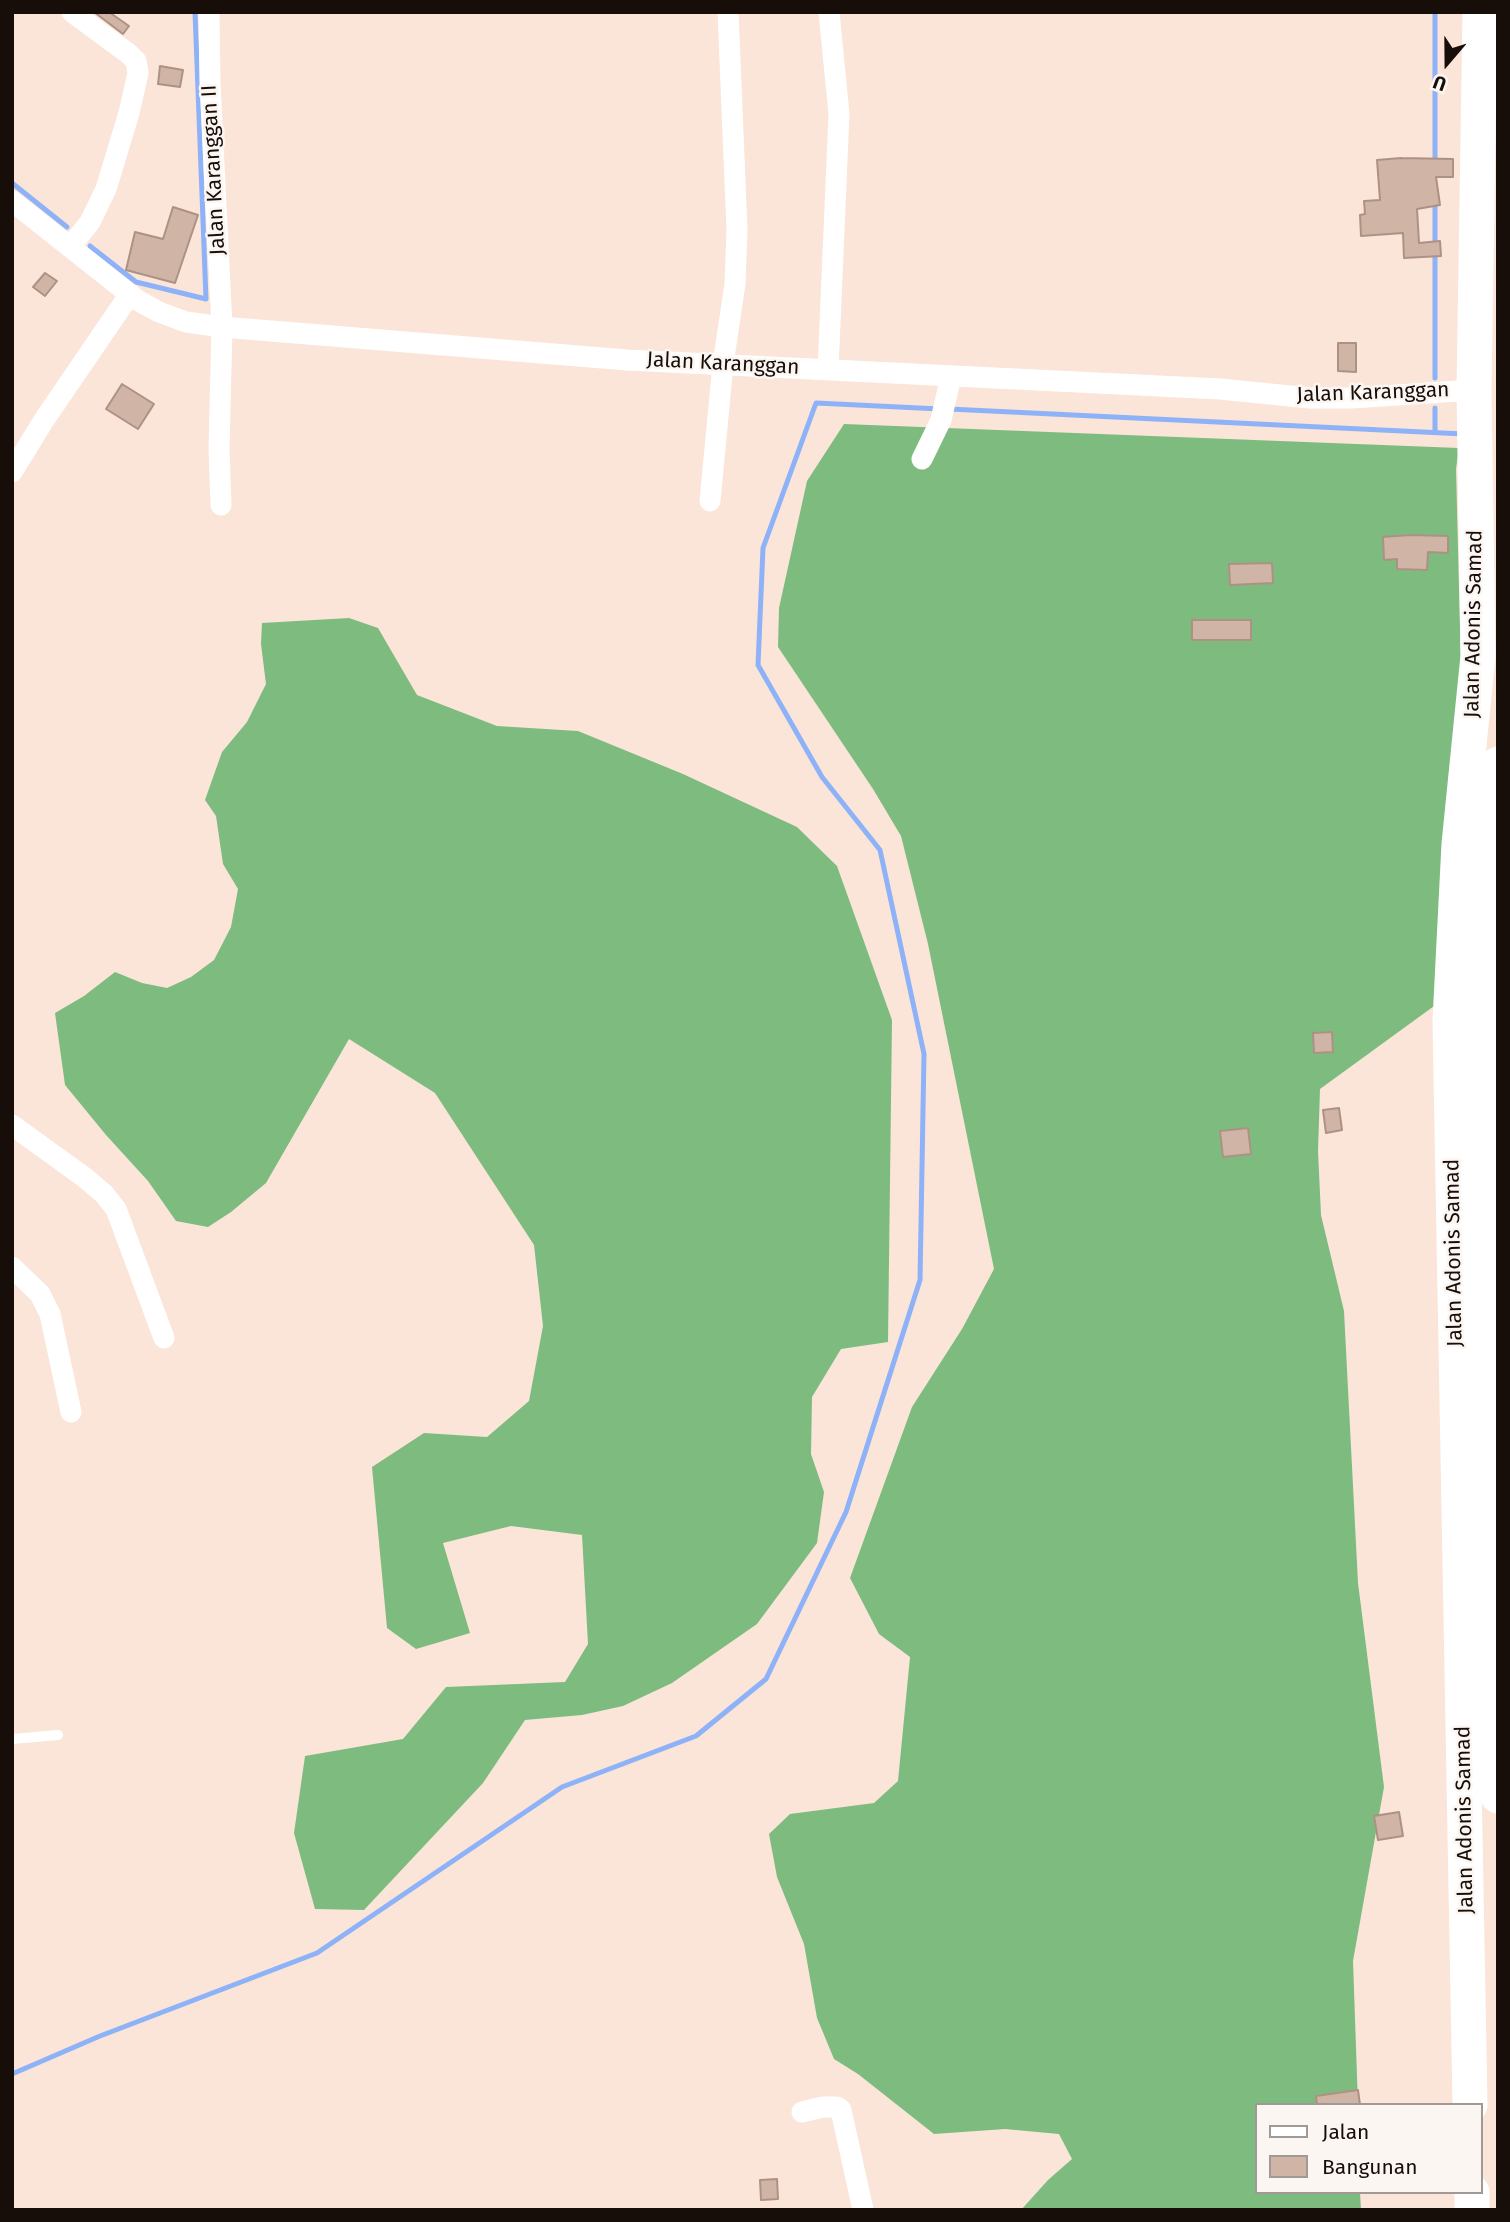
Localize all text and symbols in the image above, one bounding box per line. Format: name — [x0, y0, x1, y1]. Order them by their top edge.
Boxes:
north arrow — [1412, 28, 1482, 98]
text: U — [1430, 70, 1449, 96]
street label: Jalan Karanggan II — [197, 84, 231, 256]
street label: Jalan Karanggan — [646, 347, 800, 381]
street label: Jalan Karanggan — [1296, 378, 1450, 408]
street label: Jalan Adonis Samad — [1460, 530, 1488, 718]
street label: Jalan Adonis Samad — [1440, 1159, 1468, 1347]
street label: Jalan Adonis Samad — [1451, 1726, 1479, 1914]
legend — [1254, 2103, 1482, 2194]
text: Jalan — [1322, 2119, 1369, 2145]
text: Bangunan — [1322, 2154, 1417, 2180]

